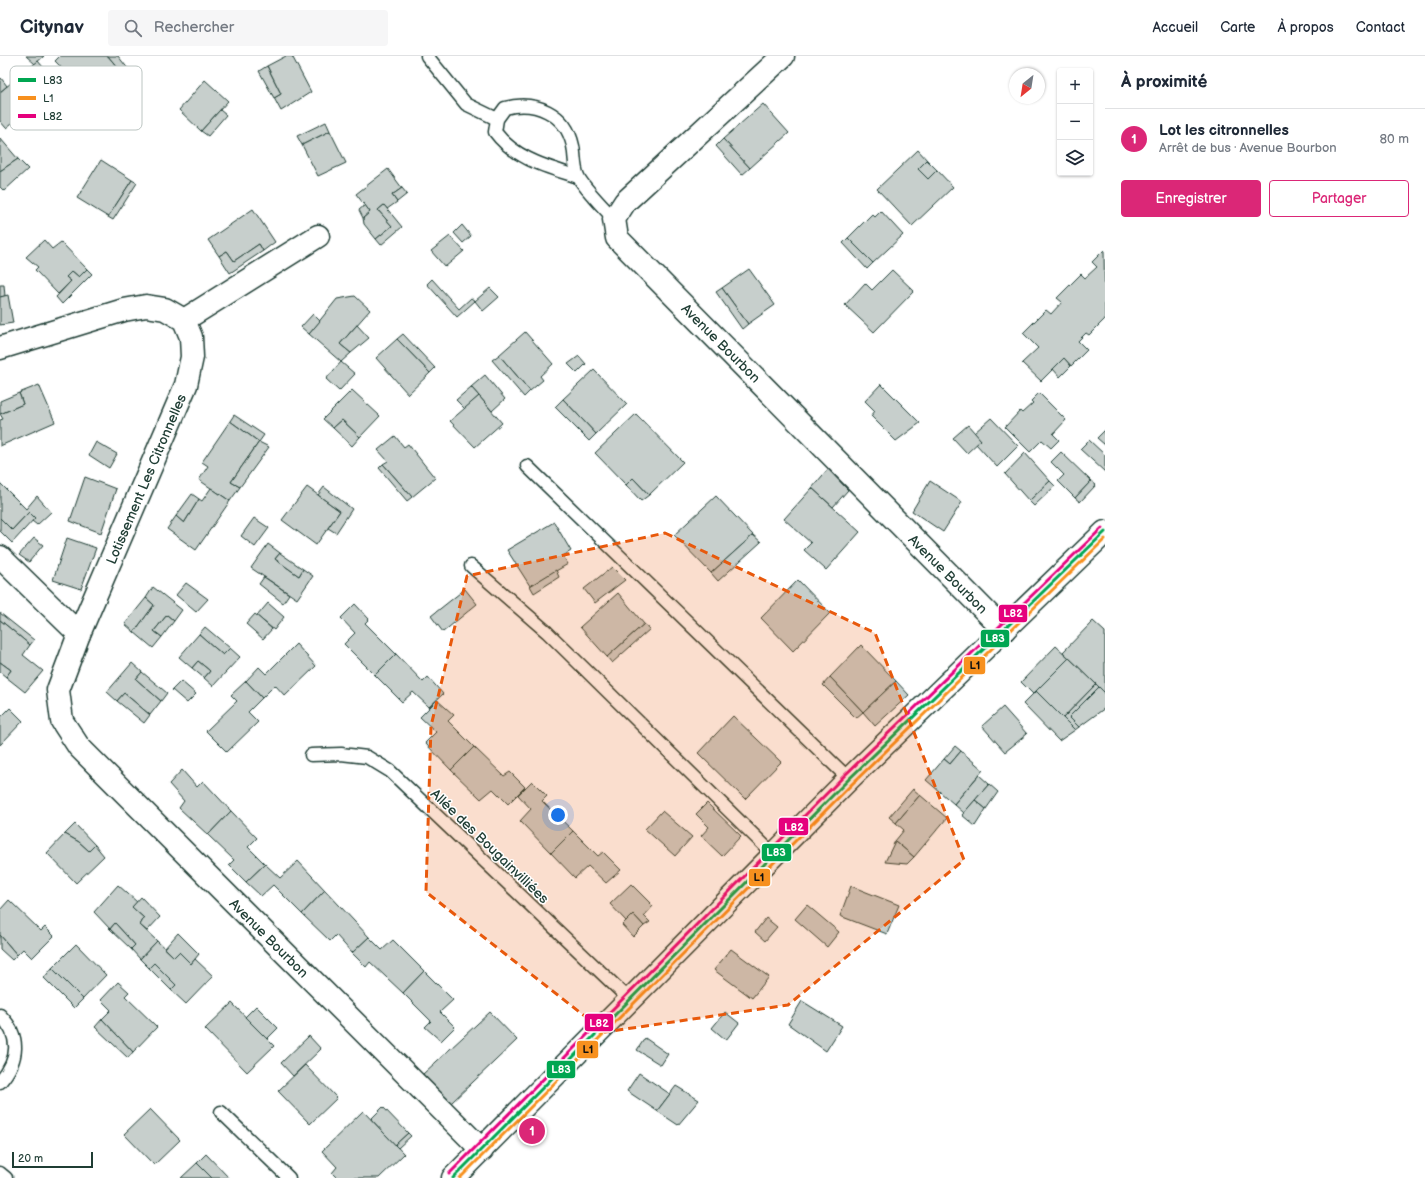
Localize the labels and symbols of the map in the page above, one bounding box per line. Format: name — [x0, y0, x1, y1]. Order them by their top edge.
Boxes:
legend — [10, 66, 142, 130]
north arrow — [1009, 68, 1045, 104]
text: L83 — [43, 74, 63, 87]
text: L1 — [43, 92, 54, 105]
text: L82 — [43, 110, 63, 123]
street label: Avenue Bourbon — [678, 300, 764, 386]
street label: Lotissement Les Citronnelles — [103, 391, 190, 567]
street label: Avenue Bourbon — [905, 531, 991, 617]
line badge: L82 — [998, 604, 1028, 623]
text: L82 — [1003, 607, 1023, 620]
line badge: L83 — [980, 629, 1010, 648]
text: L83 — [985, 632, 1005, 645]
line badge: L1 — [963, 656, 986, 675]
text: L1 — [970, 659, 980, 672]
street label: Allée des Bougainvilliées — [427, 785, 552, 907]
your location — [548, 805, 568, 825]
line badge: L82 — [778, 817, 809, 836]
text: L82 — [784, 821, 804, 834]
line badge: L83 — [761, 843, 792, 862]
text: L83 — [766, 846, 786, 859]
line badge: L1 — [748, 868, 771, 887]
text: L1 — [754, 871, 764, 884]
street label: Avenue Bourbon — [226, 895, 312, 981]
line badge: L82 — [584, 1013, 614, 1032]
text: L82 — [589, 1017, 609, 1030]
line badge: L1 — [576, 1040, 599, 1059]
text: L1 — [583, 1043, 593, 1056]
line badge: L83 — [546, 1060, 576, 1079]
text: L83 — [551, 1063, 571, 1076]
pin: 1 — [519, 1116, 545, 1146]
scale bar — [12, 1150, 93, 1169]

